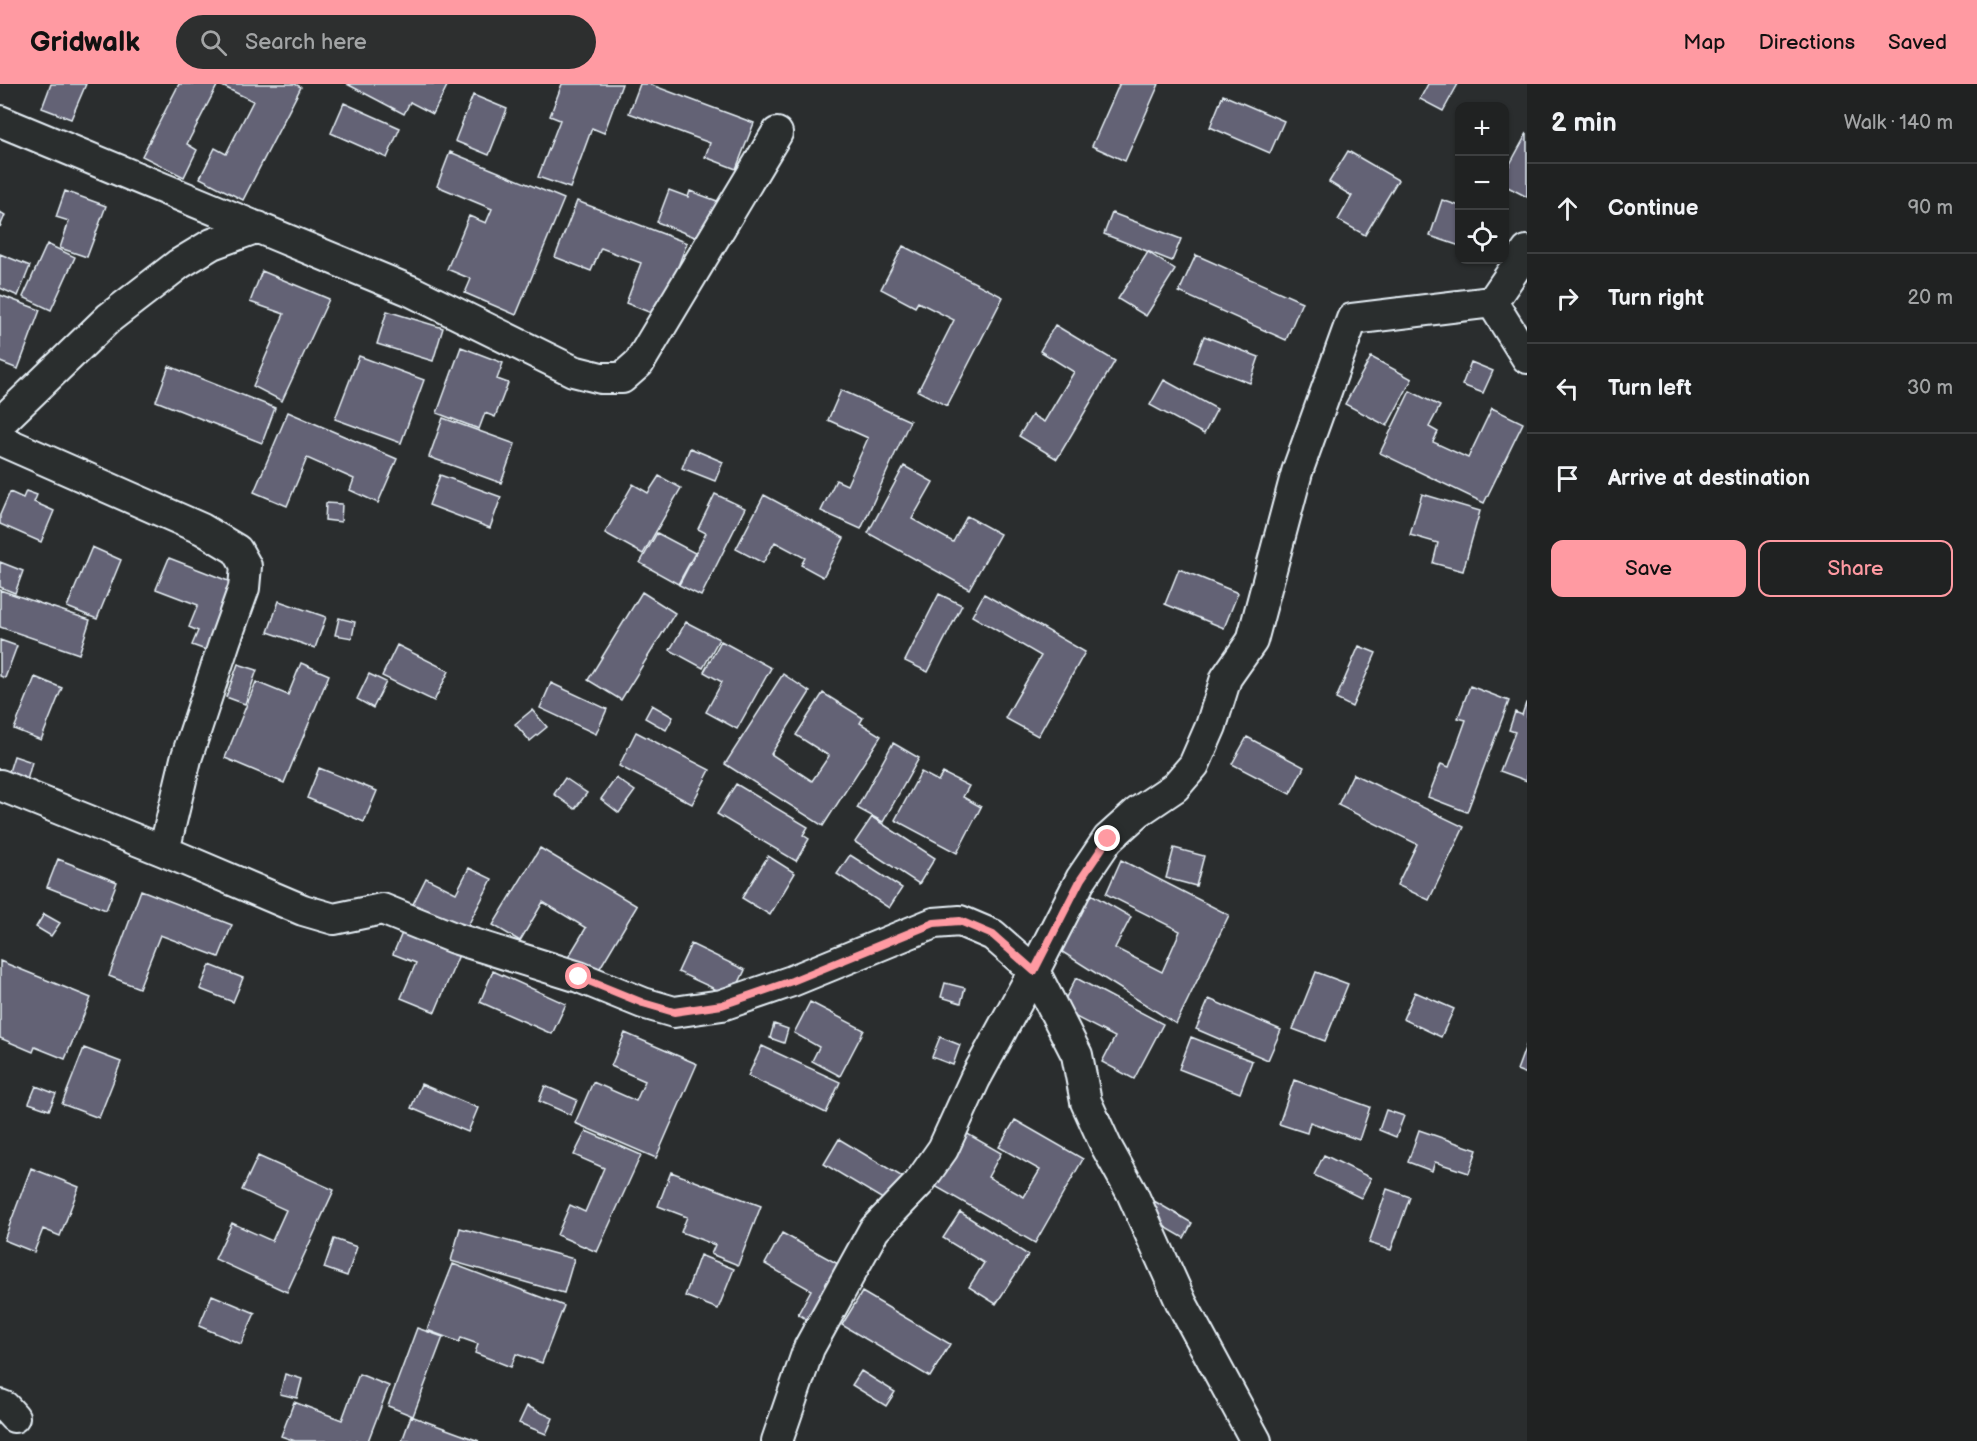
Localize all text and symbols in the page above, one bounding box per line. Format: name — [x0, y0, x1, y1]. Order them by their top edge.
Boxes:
search box — [176, 15, 596, 69]
text: Gridwalk — [30, 26, 140, 59]
icon: search — [197, 26, 230, 59]
text: Search here — [245, 29, 367, 56]
text: Map — [1683, 30, 1726, 55]
text: Directions — [1759, 30, 1855, 55]
text: Saved — [1888, 30, 1947, 55]
map controls — [1455, 102, 1509, 264]
button: + — [1455, 102, 1509, 156]
text: 2 min — [1551, 108, 1617, 139]
text: Walk · 140 m — [1844, 111, 1953, 135]
button: − — [1455, 156, 1509, 210]
icon: ahead — [1551, 192, 1584, 225]
text: Continue — [1608, 195, 1698, 222]
text: 90 m — [1908, 196, 1953, 220]
button: locate — [1455, 210, 1509, 264]
icon: right — [1551, 282, 1584, 315]
text: Turn right — [1608, 285, 1704, 312]
text: 20 m — [1908, 286, 1953, 310]
icon: left — [1551, 372, 1584, 405]
text: Turn left — [1608, 375, 1692, 402]
text: 30 m — [1907, 376, 1953, 400]
icon: arrive — [1551, 462, 1584, 495]
text: Arrive at destination — [1608, 465, 1810, 492]
button: Save — [1551, 540, 1746, 597]
button: Share — [1758, 540, 1953, 597]
route end — [1094, 825, 1120, 851]
route start — [565, 963, 591, 989]

